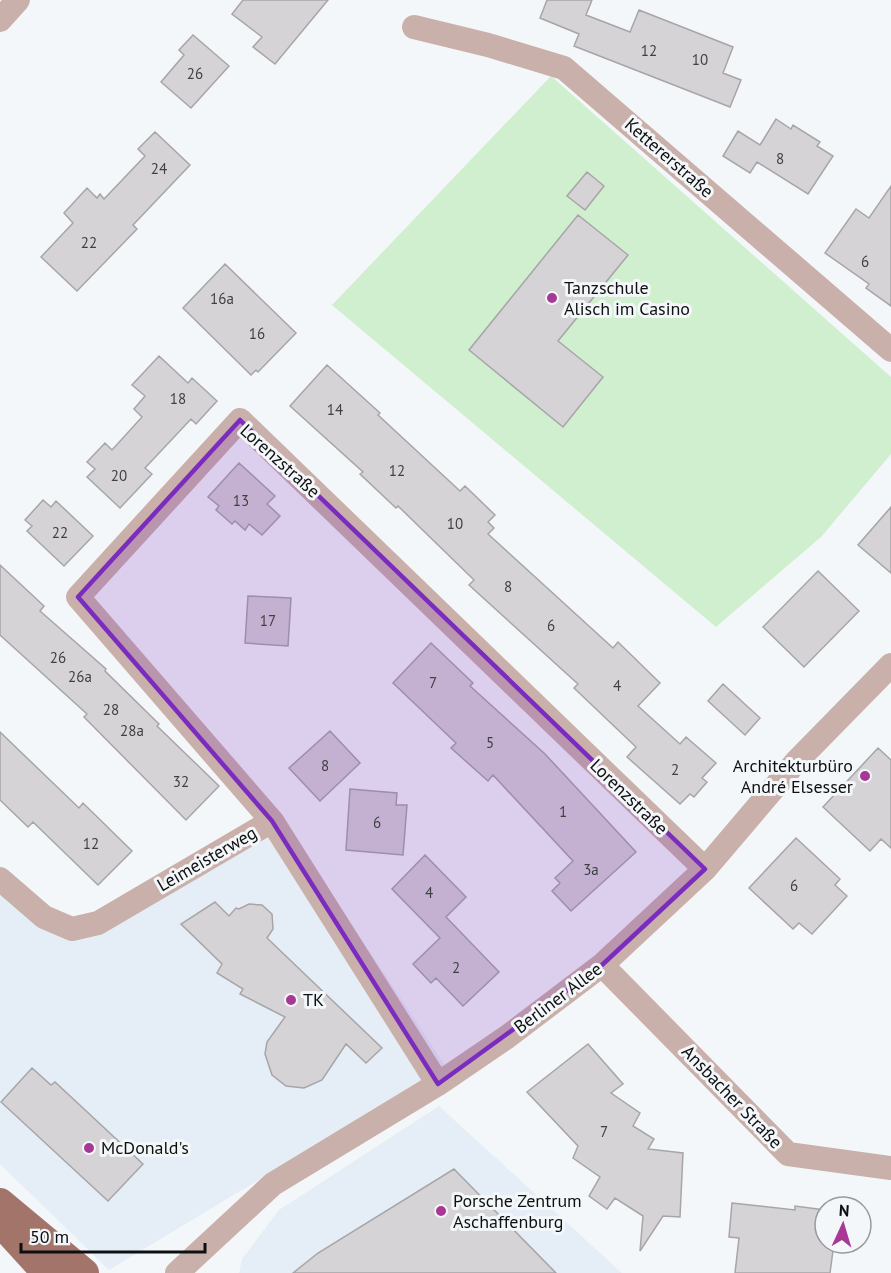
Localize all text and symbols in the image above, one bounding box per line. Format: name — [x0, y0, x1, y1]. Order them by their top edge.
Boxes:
house number: 12 — [641, 41, 657, 60]
house number: 10 — [692, 50, 708, 69]
house number: 26 — [187, 64, 203, 83]
street label: Kettererstraße — [620, 113, 719, 202]
house number: 8 — [776, 149, 784, 168]
house number: 24 — [151, 159, 167, 178]
house number: 22 — [81, 233, 97, 252]
house number: 6 — [861, 252, 869, 271]
place label: Tanzschule Alisch im Casino — [564, 276, 690, 320]
house number: 16a — [210, 289, 234, 308]
marker: Tanzschule Alisch im Casino — [545, 291, 559, 305]
house number: 16 — [249, 324, 265, 343]
house number: 18 — [170, 389, 186, 408]
house number: 14 — [327, 400, 343, 419]
street label: Lorenzstraße — [236, 419, 325, 502]
house number: 12 — [389, 461, 405, 480]
house number: 20 — [111, 466, 127, 485]
house number: 13 — [233, 491, 249, 510]
house number: 10 — [447, 514, 463, 533]
house number: 22 — [52, 523, 68, 542]
house number: 8 — [504, 577, 512, 596]
house number: 17 — [260, 611, 276, 630]
house number: 6 — [547, 616, 555, 635]
house number: 26 — [50, 648, 66, 667]
house number: 26a — [68, 667, 92, 686]
house number: 7 — [429, 673, 437, 692]
house number: 4 — [613, 676, 621, 695]
house number: 28 — [103, 700, 119, 719]
house number: 28a — [120, 721, 144, 740]
house number: 5 — [486, 733, 494, 752]
street label: Lorenzstraße — [586, 754, 673, 839]
place label: Architekturbüro André Elsesser — [733, 754, 853, 798]
house number: 8 — [321, 756, 329, 775]
house number: 2 — [671, 760, 679, 779]
marker: Architekturbüro André Elsesser — [858, 769, 872, 783]
house number: 32 — [173, 772, 189, 791]
house number: 1 — [559, 802, 567, 821]
house number: 6 — [373, 813, 381, 832]
street label: Leimeisterweg — [153, 821, 261, 896]
house number: 12 — [83, 834, 99, 853]
house number: 3a — [583, 860, 599, 879]
house number: 6 — [790, 876, 798, 895]
house number: 4 — [425, 883, 433, 902]
street label: Berliner Allee — [509, 957, 606, 1038]
house number: 2 — [452, 958, 460, 977]
place label: TK — [303, 988, 324, 1011]
marker: TK — [284, 993, 298, 1007]
street label: Ansbacher Straße — [677, 1040, 788, 1153]
house number: 7 — [600, 1122, 608, 1141]
place label: McDonald's — [101, 1136, 189, 1159]
marker: McDonald's — [82, 1141, 96, 1155]
place label: Porsche Zentrum Aschaffenburg — [453, 1189, 582, 1233]
north arrow — [813, 1195, 873, 1255]
text: N — [838, 1200, 850, 1220]
marker: Porsche Zentrum Aschaffenburg — [434, 1204, 448, 1218]
scale bar — [21, 1216, 206, 1254]
text: 50 m — [30, 1225, 69, 1248]

